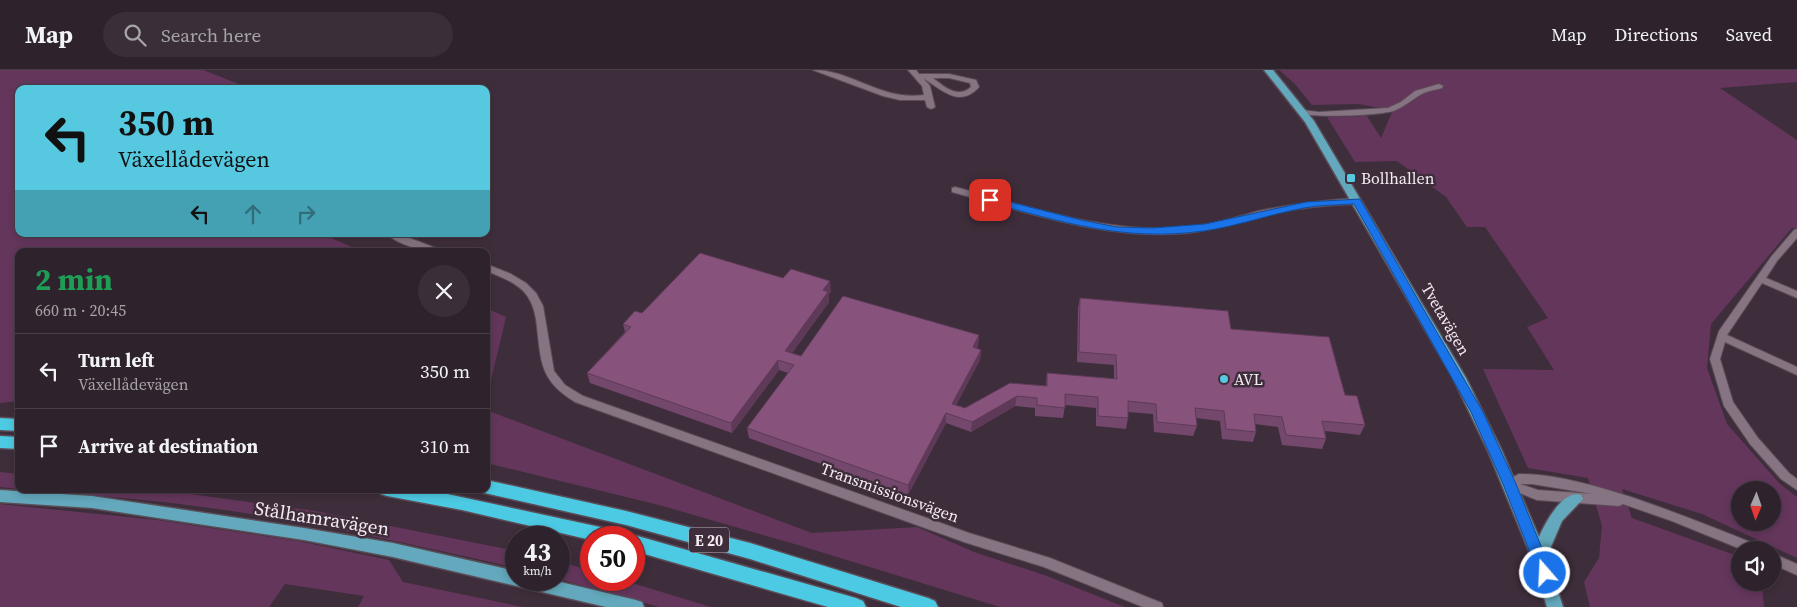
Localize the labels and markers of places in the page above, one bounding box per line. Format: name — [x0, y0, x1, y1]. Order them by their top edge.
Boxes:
place label: Bollhallen — [1361, 167, 1435, 189]
marker: Bollhallen — [1345, 172, 1357, 184]
pin — [969, 179, 1011, 221]
place label: AVL — [1234, 368, 1263, 390]
marker: AVL — [1218, 373, 1230, 385]

